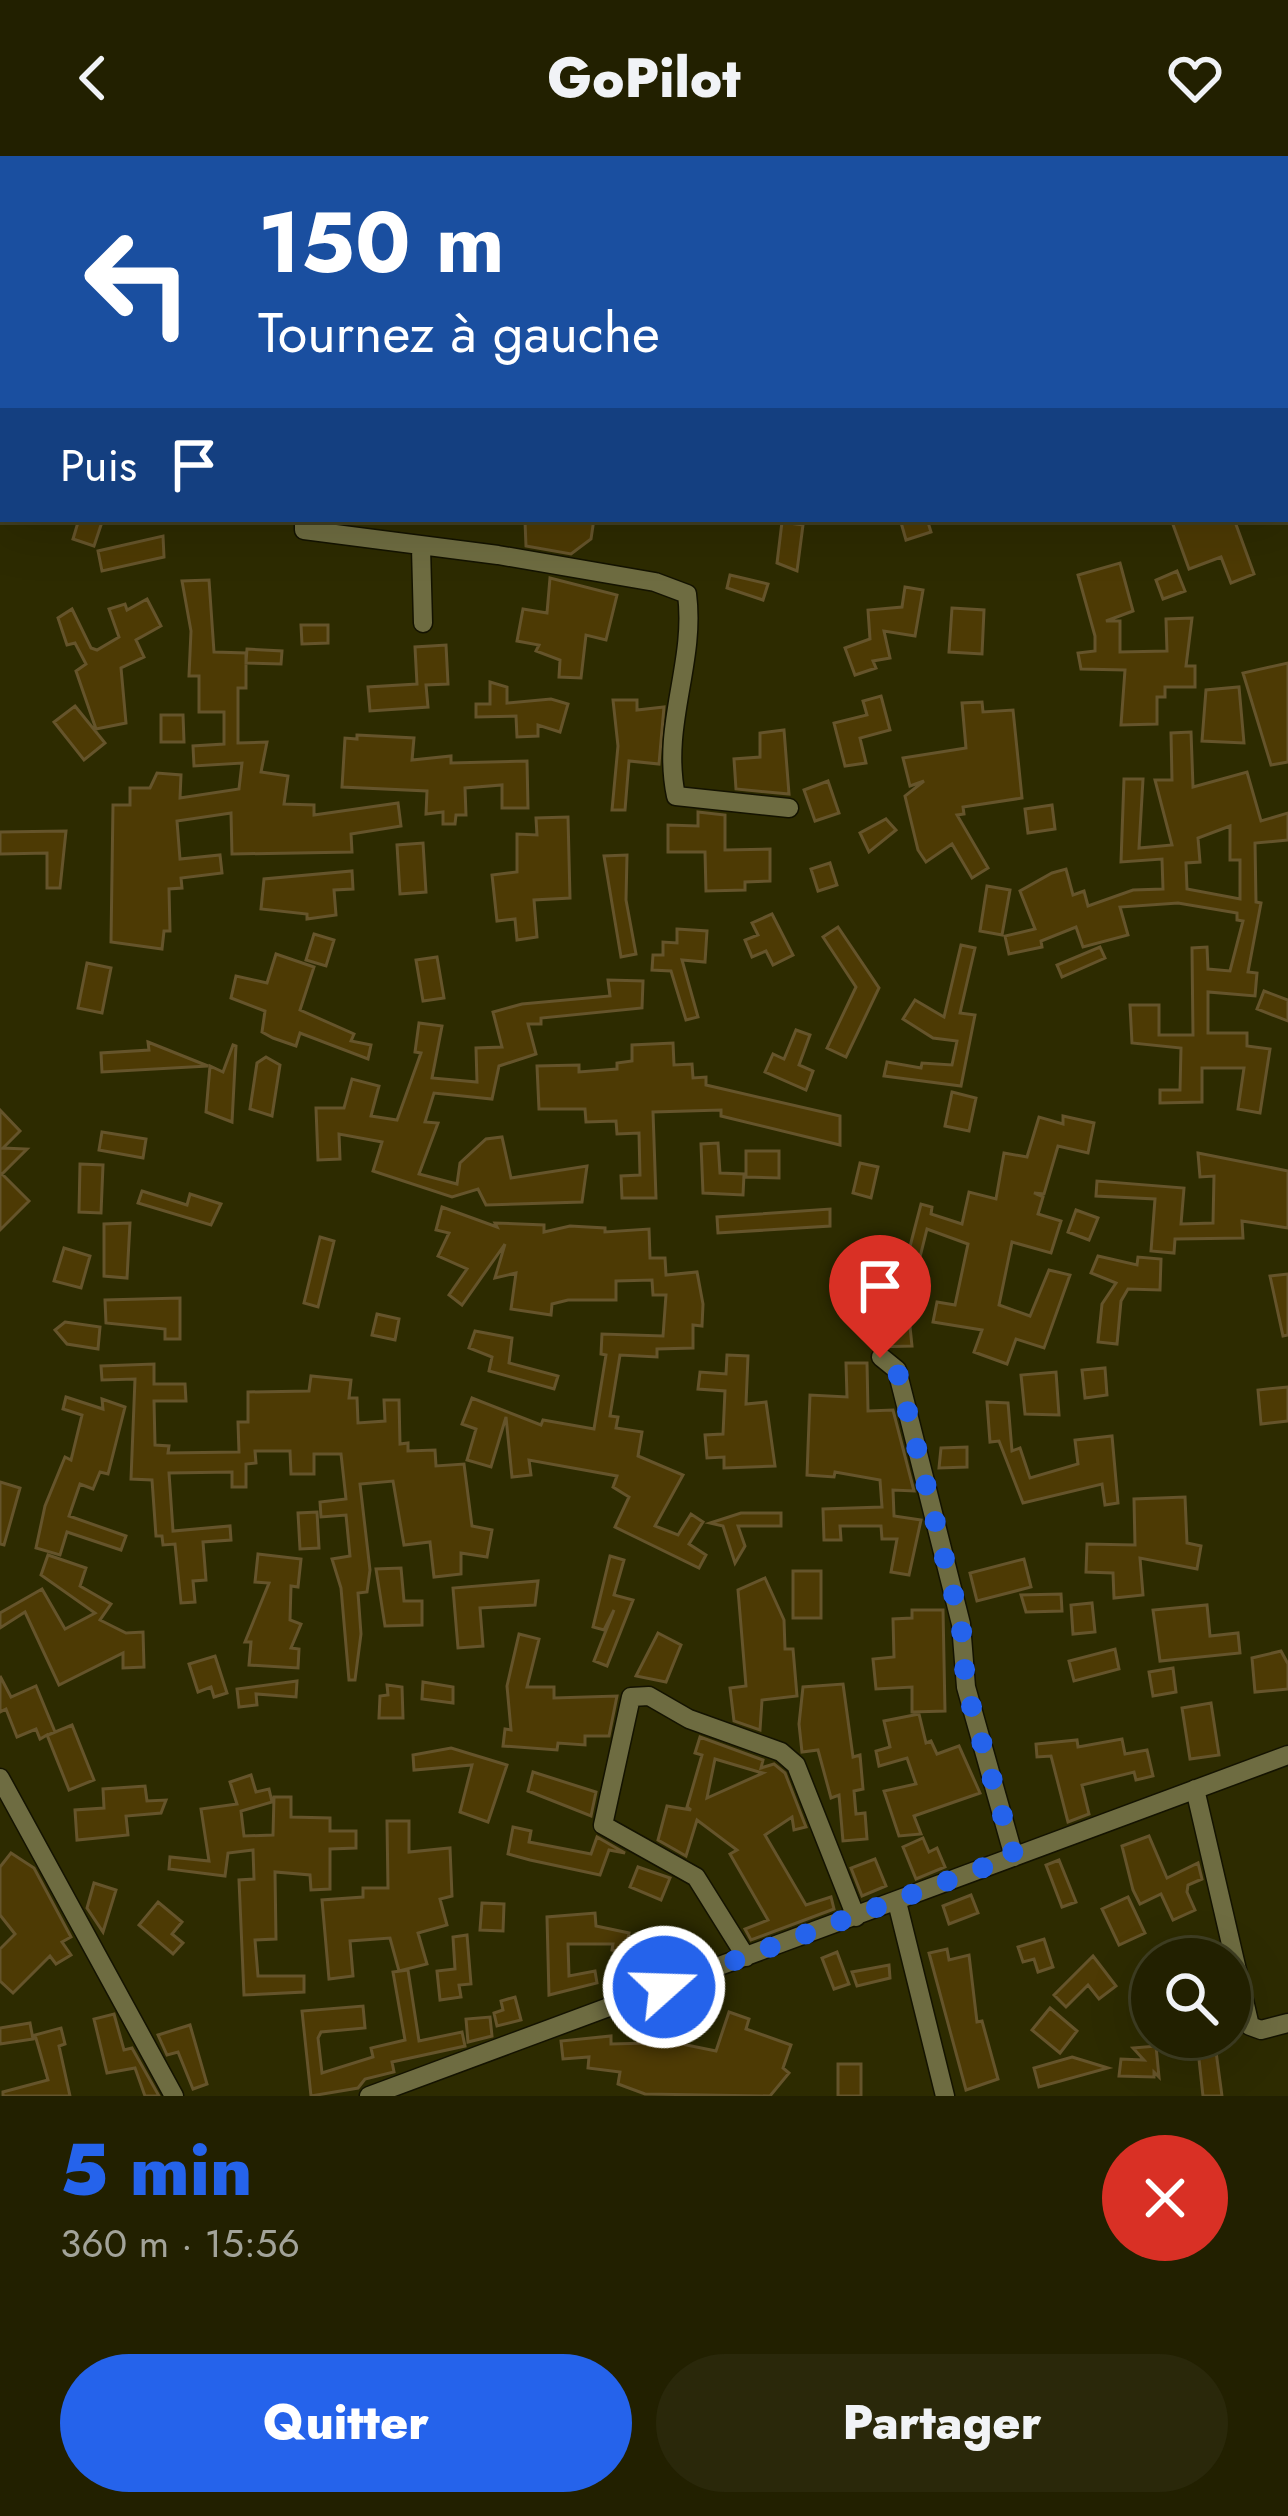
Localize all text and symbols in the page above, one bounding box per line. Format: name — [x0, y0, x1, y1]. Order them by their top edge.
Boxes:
text: GoPilot — [547, 39, 741, 117]
icon: back — [60, 45, 126, 111]
icon: heart — [1162, 45, 1228, 111]
text: 150 m — [258, 182, 505, 304]
icon: left — [60, 204, 216, 360]
text: Tournez à gauche — [258, 294, 660, 372]
icon: arrive — [161, 432, 227, 498]
text: Puis — [60, 433, 137, 498]
pin — [829, 1235, 931, 1358]
icon: arrive — [847, 1253, 913, 1319]
position arrow — [601, 1924, 727, 2050]
map controls — [1131, 1938, 1251, 2058]
button: search — [1131, 1938, 1251, 2058]
text: 5 min — [60, 2118, 252, 2222]
button: close — [1102, 2135, 1228, 2261]
text: 360 m · 15:56 — [60, 2215, 300, 2272]
button: Quitter — [60, 2354, 632, 2492]
button: Partager — [656, 2354, 1228, 2492]

